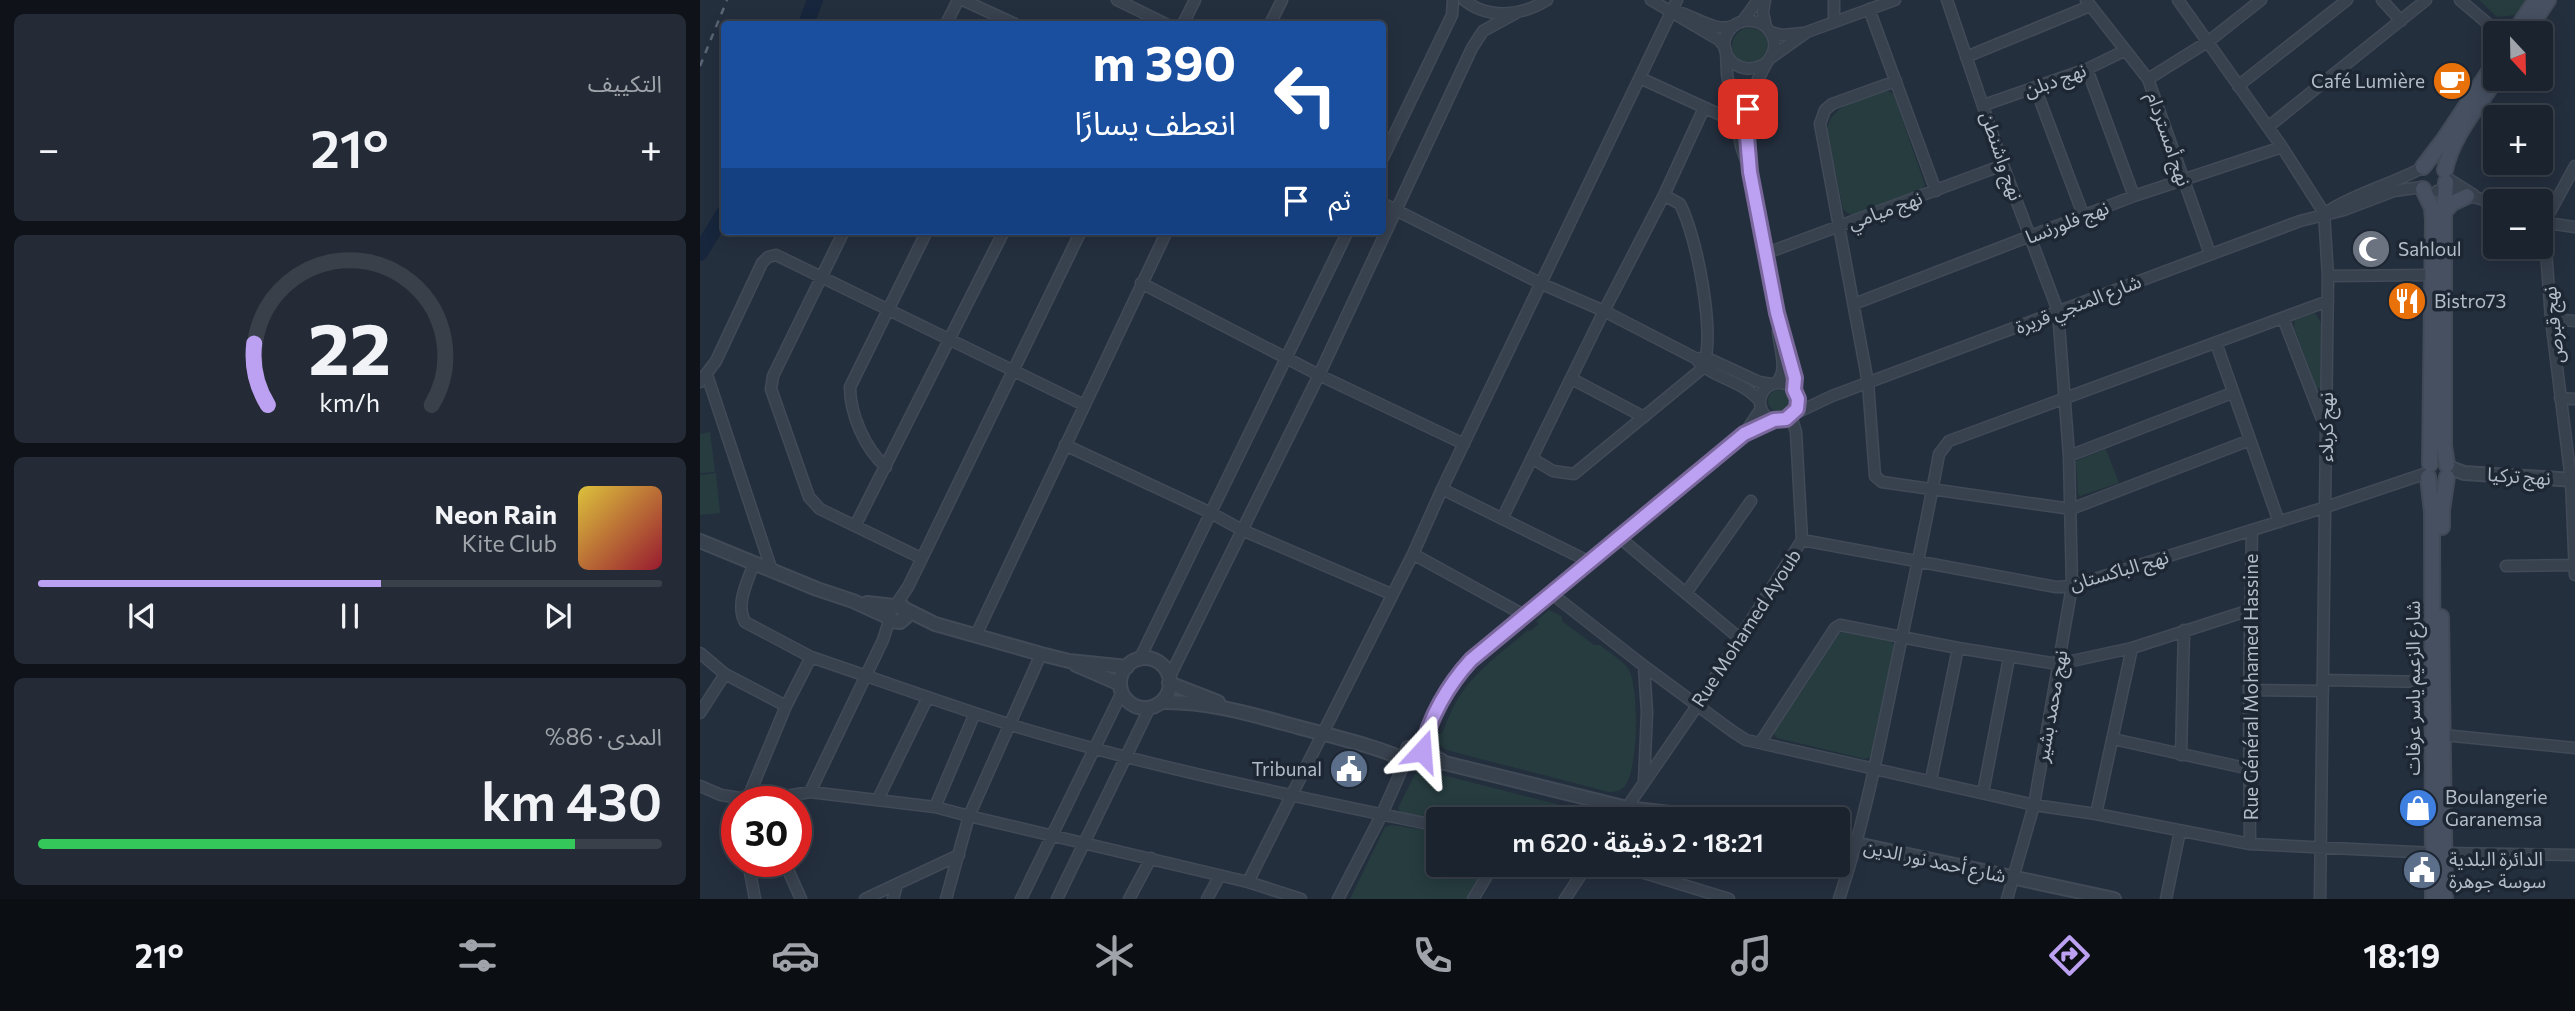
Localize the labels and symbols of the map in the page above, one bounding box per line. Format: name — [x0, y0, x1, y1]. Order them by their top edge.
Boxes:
north arrow — [2483, 21, 2553, 91]
street label: نهج دبلن — [2021, 58, 2090, 105]
cafe icon: Café Lumière — [2431, 60, 2473, 102]
place label: Café Lumière — [2311, 69, 2425, 92]
pin — [1718, 79, 1778, 139]
street label: نهج أمستردام — [2139, 89, 2196, 190]
street label: نهج واشنطن — [1973, 108, 2028, 205]
street label: نهج ميامي — [1845, 186, 1927, 238]
street label: نهج فلورنسا — [2022, 195, 2113, 252]
mosque icon: Sahloul — [2350, 228, 2392, 270]
place label: Sahloul — [2398, 237, 2462, 260]
street label: شارع المنجي قريرة — [2012, 269, 2146, 342]
restaurant icon: Bistro73 — [2386, 280, 2428, 322]
street label: نهج قبرص — [2537, 285, 2572, 365]
place label: Bistro73 — [2434, 289, 2506, 312]
street label: نهج كربلاء — [2314, 392, 2341, 462]
street label: نهج تركيا — [2486, 462, 2552, 493]
street label: نهج الباكستان — [2067, 544, 2172, 598]
street label: Rue Mohamed Ayoub — [1686, 545, 1805, 711]
street label: Rue Général Mohamed Hassine — [2239, 554, 2262, 820]
street label: شارع الزعيم ياسر عرفات — [2401, 601, 2428, 775]
street label: نهج محمد بشير — [2029, 648, 2076, 765]
position arrow — [1385, 714, 1459, 788]
public building icon: Tribunal — [1328, 748, 1370, 790]
place label: Tribunal — [1251, 757, 1322, 780]
place label: Boulangerie Garanemsa — [2445, 785, 2548, 830]
speed limit sign: 30 — [721, 786, 812, 877]
shop icon: Boulangerie Garanemsa — [2397, 787, 2439, 829]
street label: شارع أحمد نور الدين — [1861, 834, 2008, 890]
place label: الدائرة البلدية سوسة جوهرة — [2449, 847, 2546, 893]
public building icon: الدائرة البلدية سوسة جوهرة — [2401, 849, 2443, 891]

